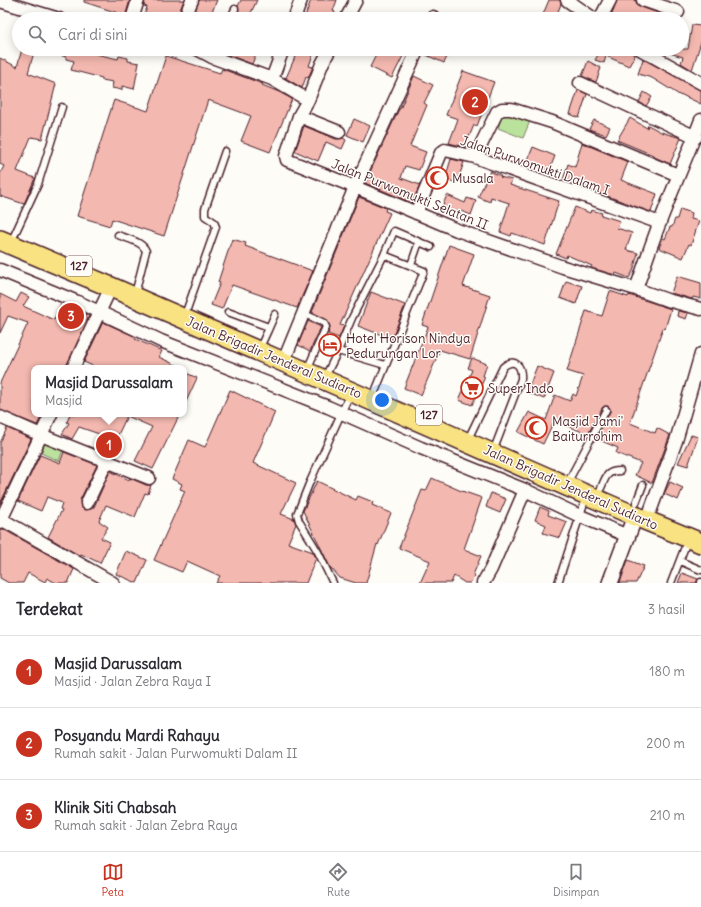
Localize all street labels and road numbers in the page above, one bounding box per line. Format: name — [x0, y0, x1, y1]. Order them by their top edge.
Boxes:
street label: Jalan Purwomukti Dalam I — [458, 132, 612, 199]
street label: Jalan Purwomukti Selatan II — [329, 155, 491, 234]
road number: 127 — [66, 256, 92, 276]
street label: Jalan Brigadir Jenderal Sudiarto — [183, 313, 364, 402]
road number: 127 — [416, 405, 442, 425]
street label: Jalan Brigadir Jenderal Sudiarto — [481, 441, 661, 534]

